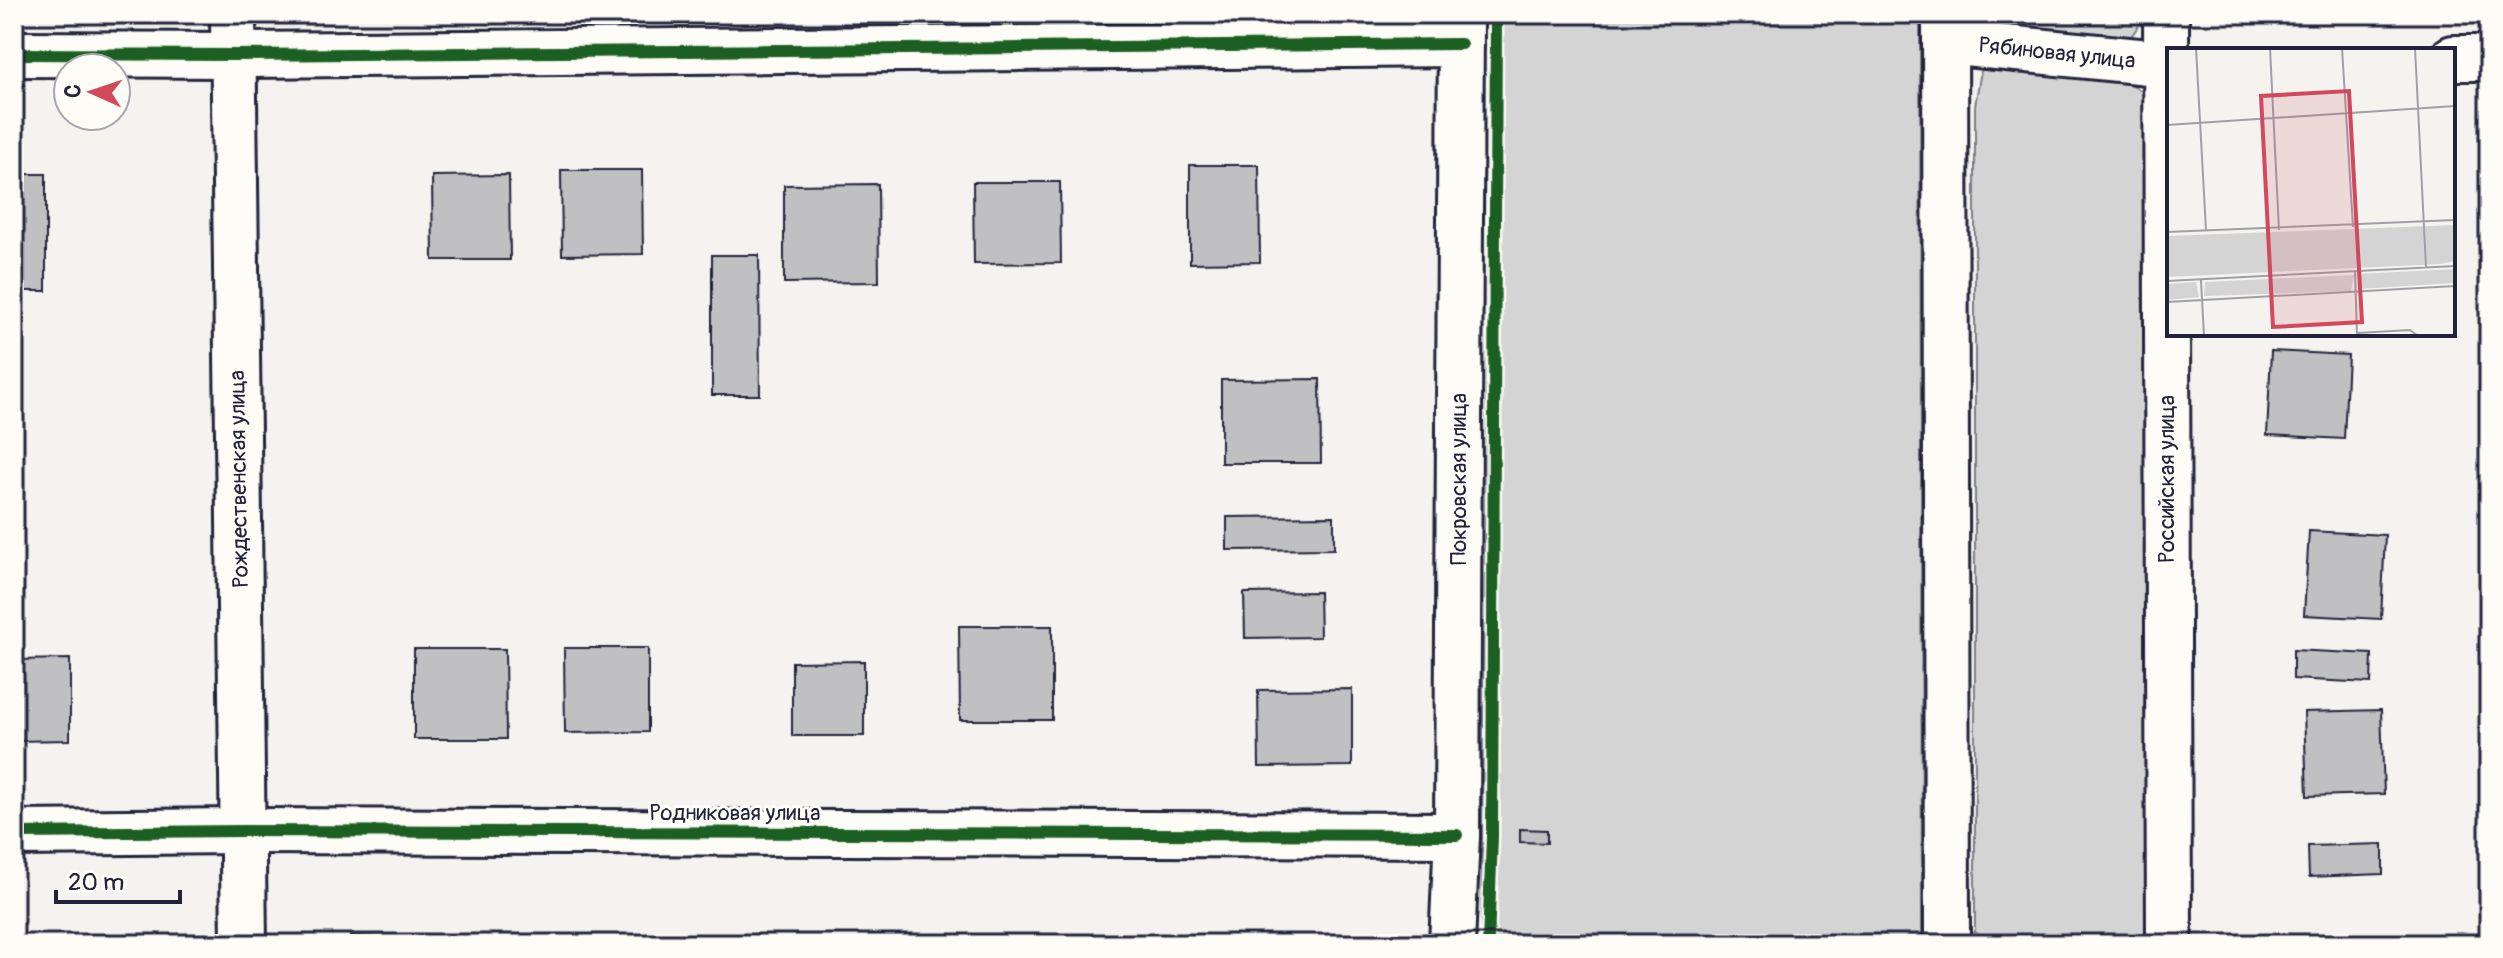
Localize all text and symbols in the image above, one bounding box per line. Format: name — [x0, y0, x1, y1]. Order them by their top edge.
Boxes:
street label: Рябиновая улица — [1977, 31, 2137, 75]
inset map — [2167, 48, 2455, 336]
north arrow — [52, 52, 132, 132]
text: С — [59, 83, 87, 99]
street label: Рождественская улица — [223, 370, 255, 588]
street label: Покровская улица — [1445, 393, 1473, 565]
street label: Российская улица — [2153, 395, 2181, 563]
street label: Родниковая улица — [650, 799, 820, 827]
scale bar — [56, 854, 180, 904]
text: 20 m — [68, 868, 124, 897]

